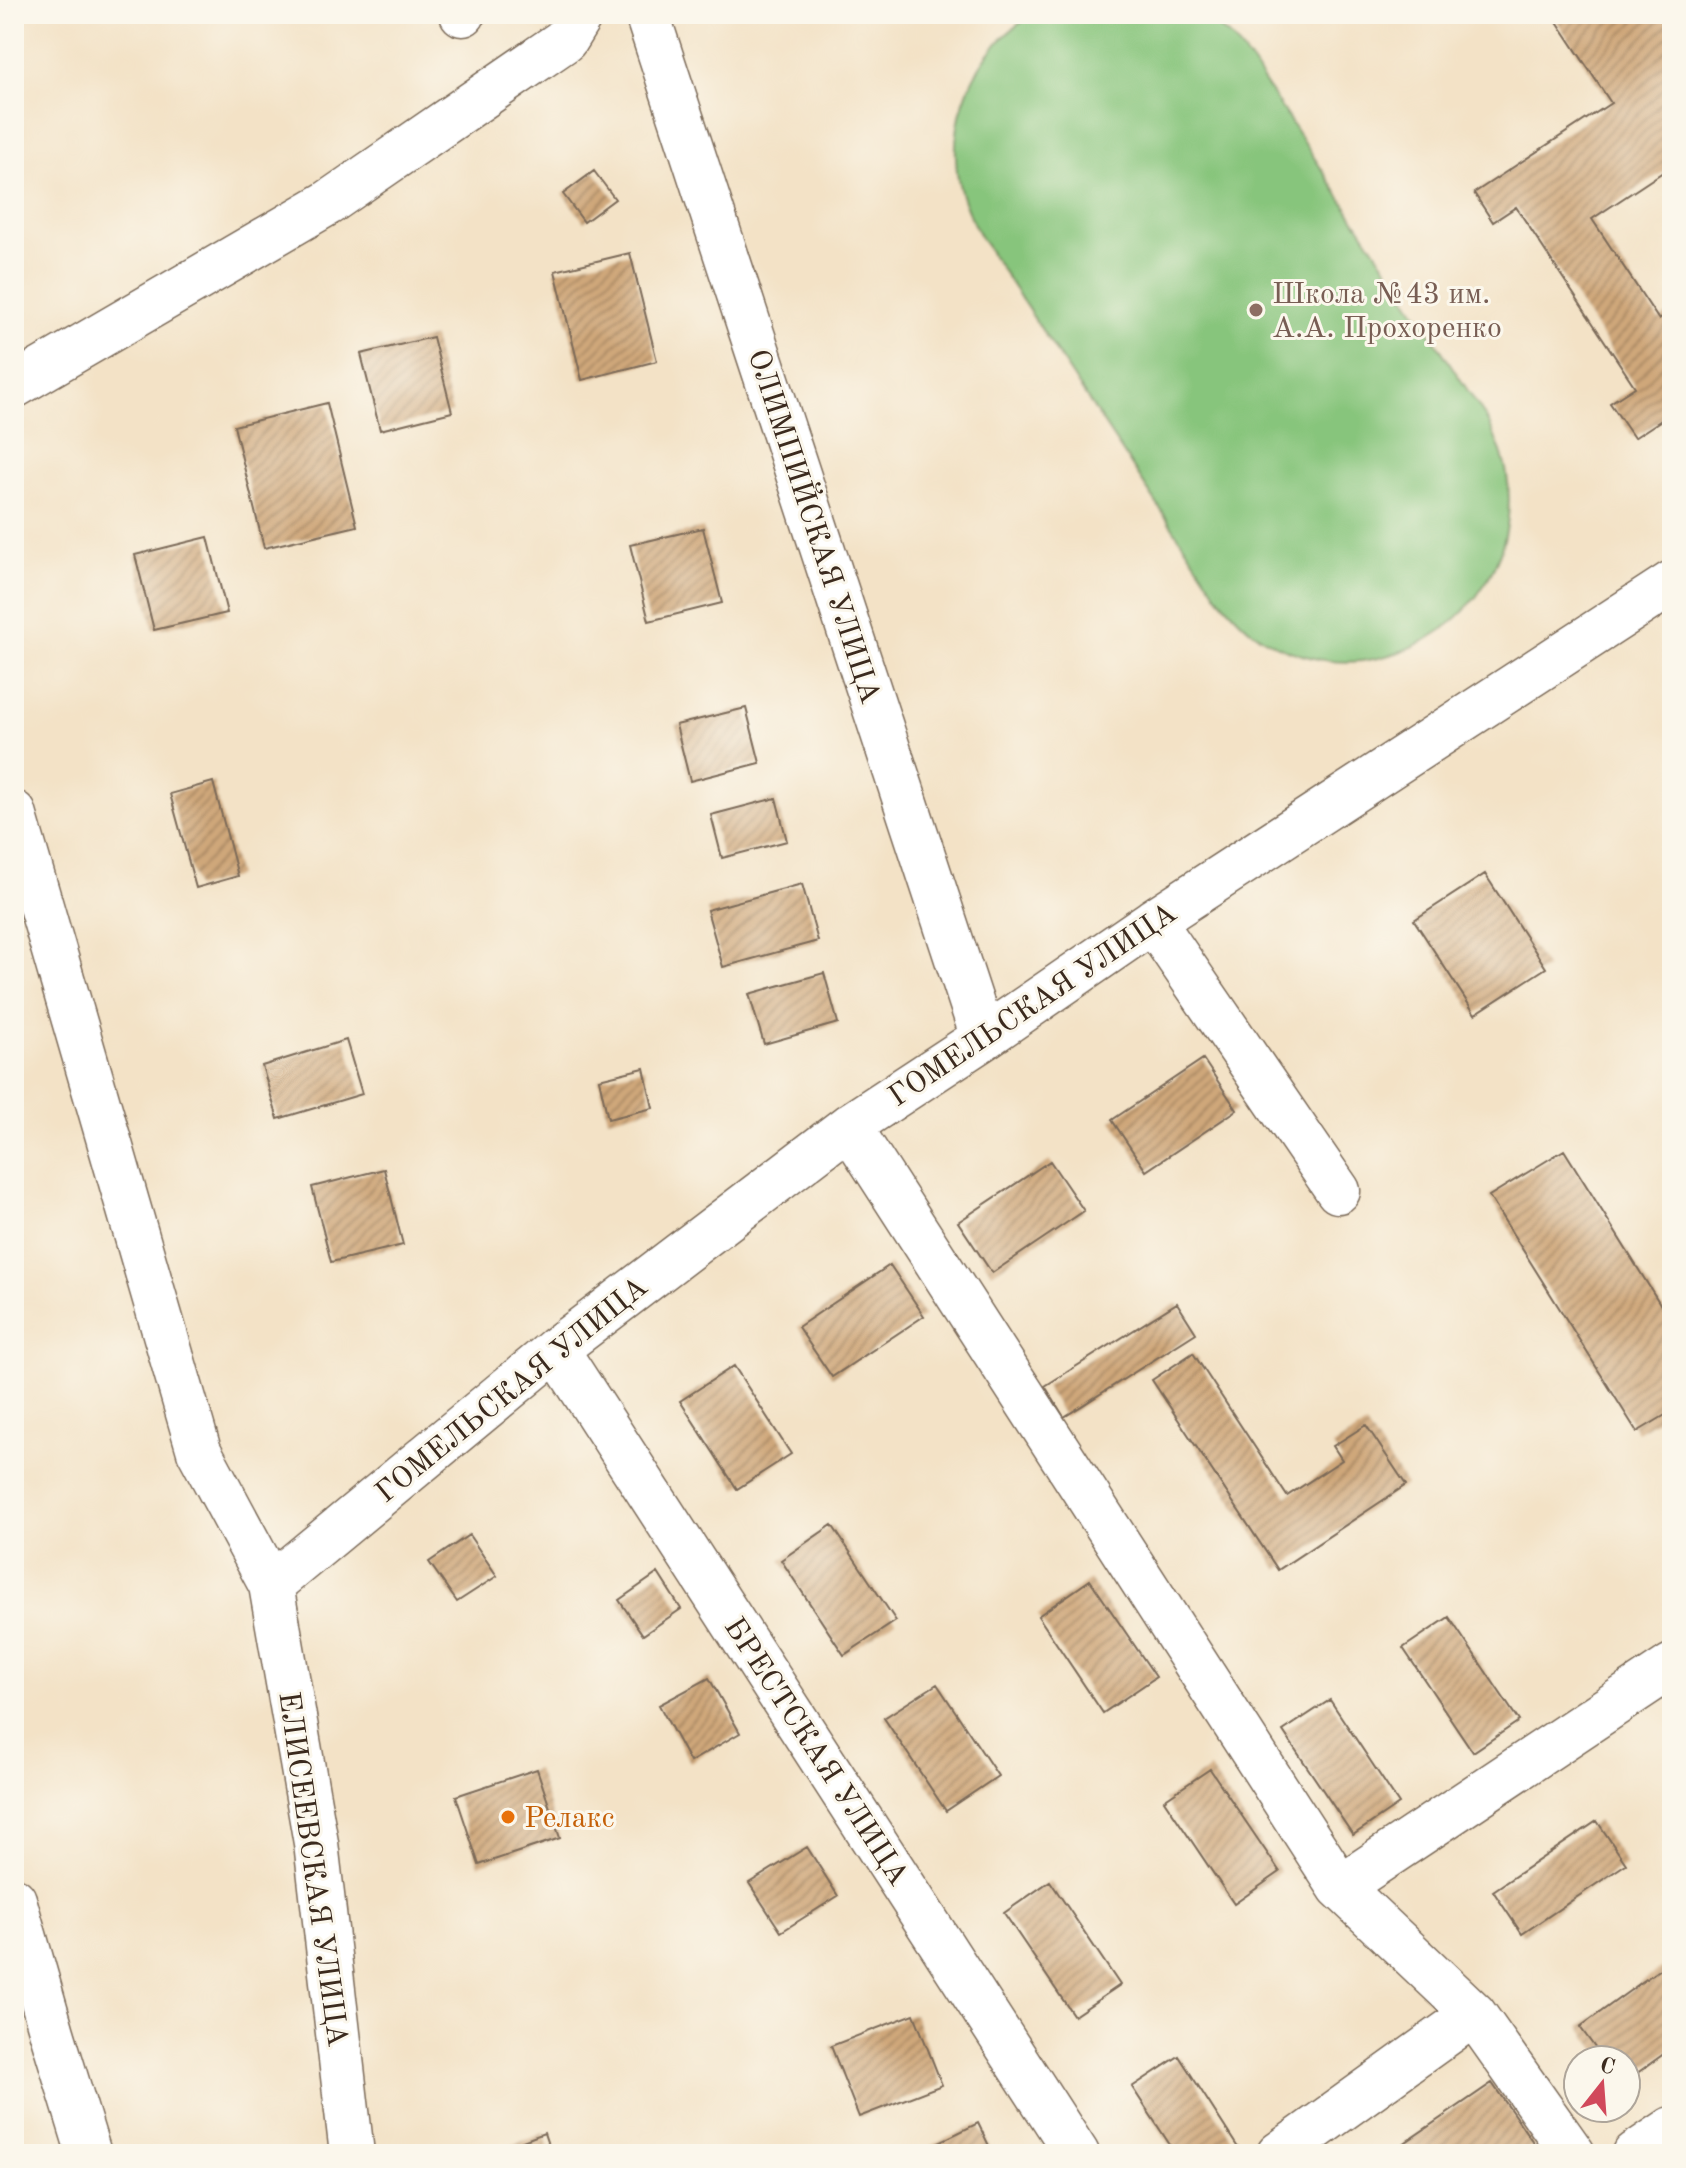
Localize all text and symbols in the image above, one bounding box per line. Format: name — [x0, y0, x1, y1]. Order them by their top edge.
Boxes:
place label: Школа №43 им. А.А. Прохоренко — [1272, 280, 1502, 344]
marker: Школа №43 им. А.А. Прохоренко — [1247, 301, 1265, 319]
street label: ОЛИМПИЙСКАЯ УЛИЦА — [742, 344, 890, 708]
street label: ГОМЕЛЬСКАЯ УЛИЦА — [884, 898, 1182, 1113]
street label: ГОМЕЛЬСКАЯ УЛИЦА — [371, 1272, 654, 1509]
street label: БРЕСТСКАЯ УЛИЦА — [718, 1613, 913, 1891]
street label: ЕЛИСЕЕВСКАЯ УЛИЦА — [272, 1690, 352, 2049]
place label: Релакс — [524, 1804, 615, 1834]
marker: Релакс — [499, 1808, 517, 1826]
north arrow — [1562, 2044, 1642, 2124]
text: С — [1597, 2054, 1617, 2079]

